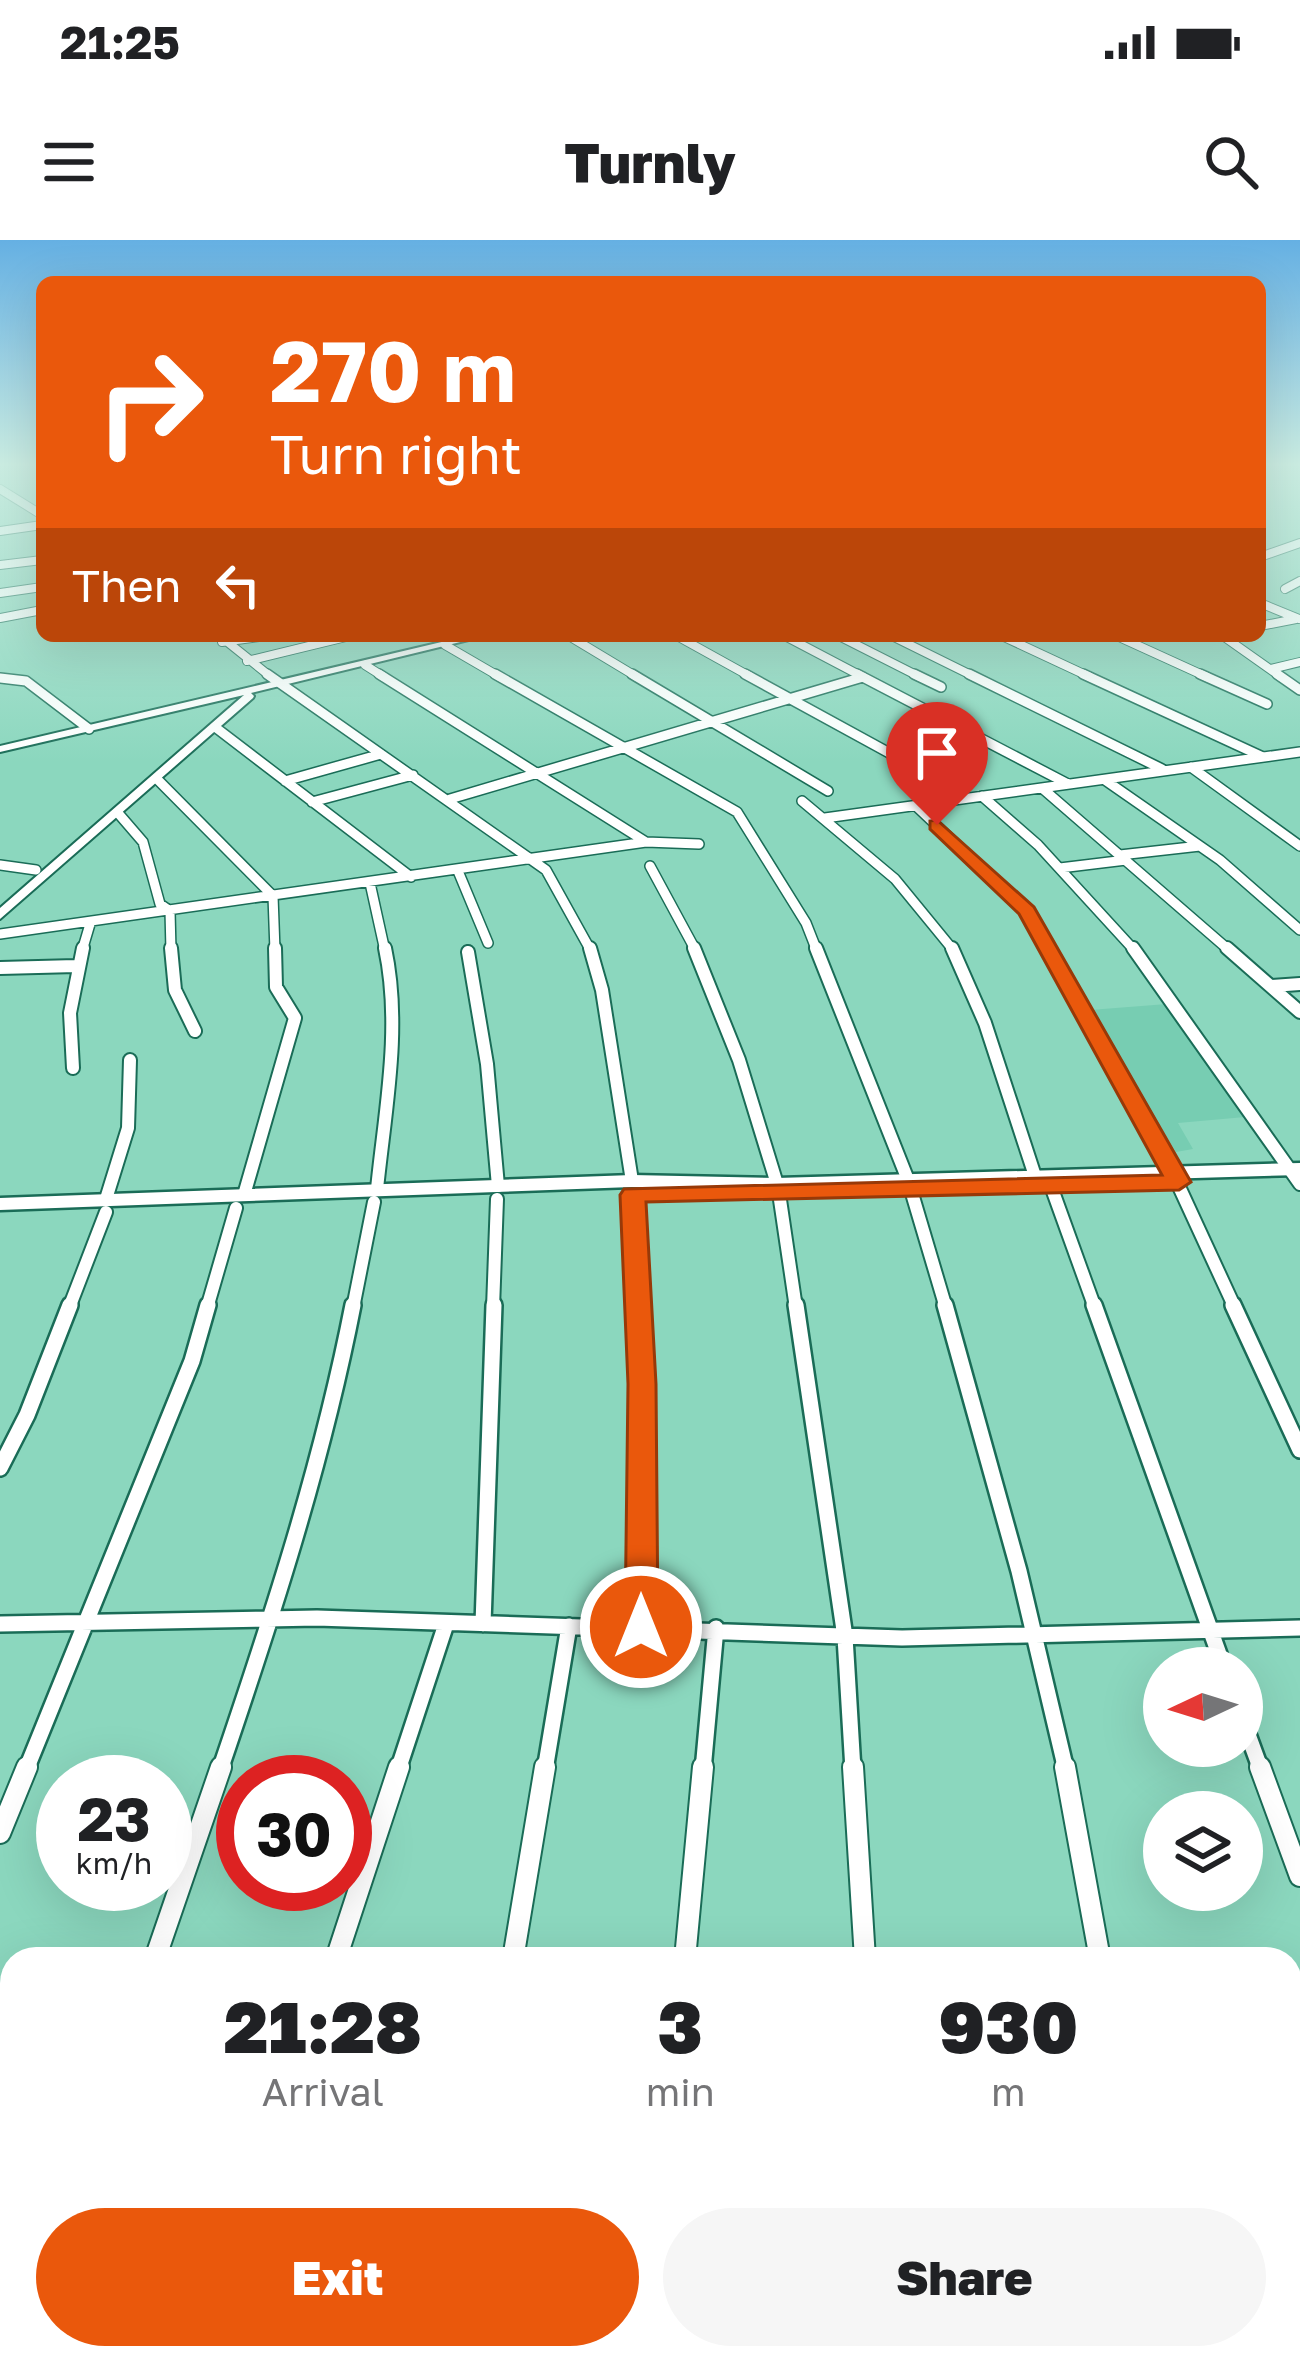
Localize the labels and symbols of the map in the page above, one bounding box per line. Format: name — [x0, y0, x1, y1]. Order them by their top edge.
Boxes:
pin — [886, 702, 988, 825]
position arrow — [578, 1564, 704, 1690]
north arrow — [1143, 1647, 1263, 1767]
speed limit sign: 30 — [216, 1755, 372, 1911]

